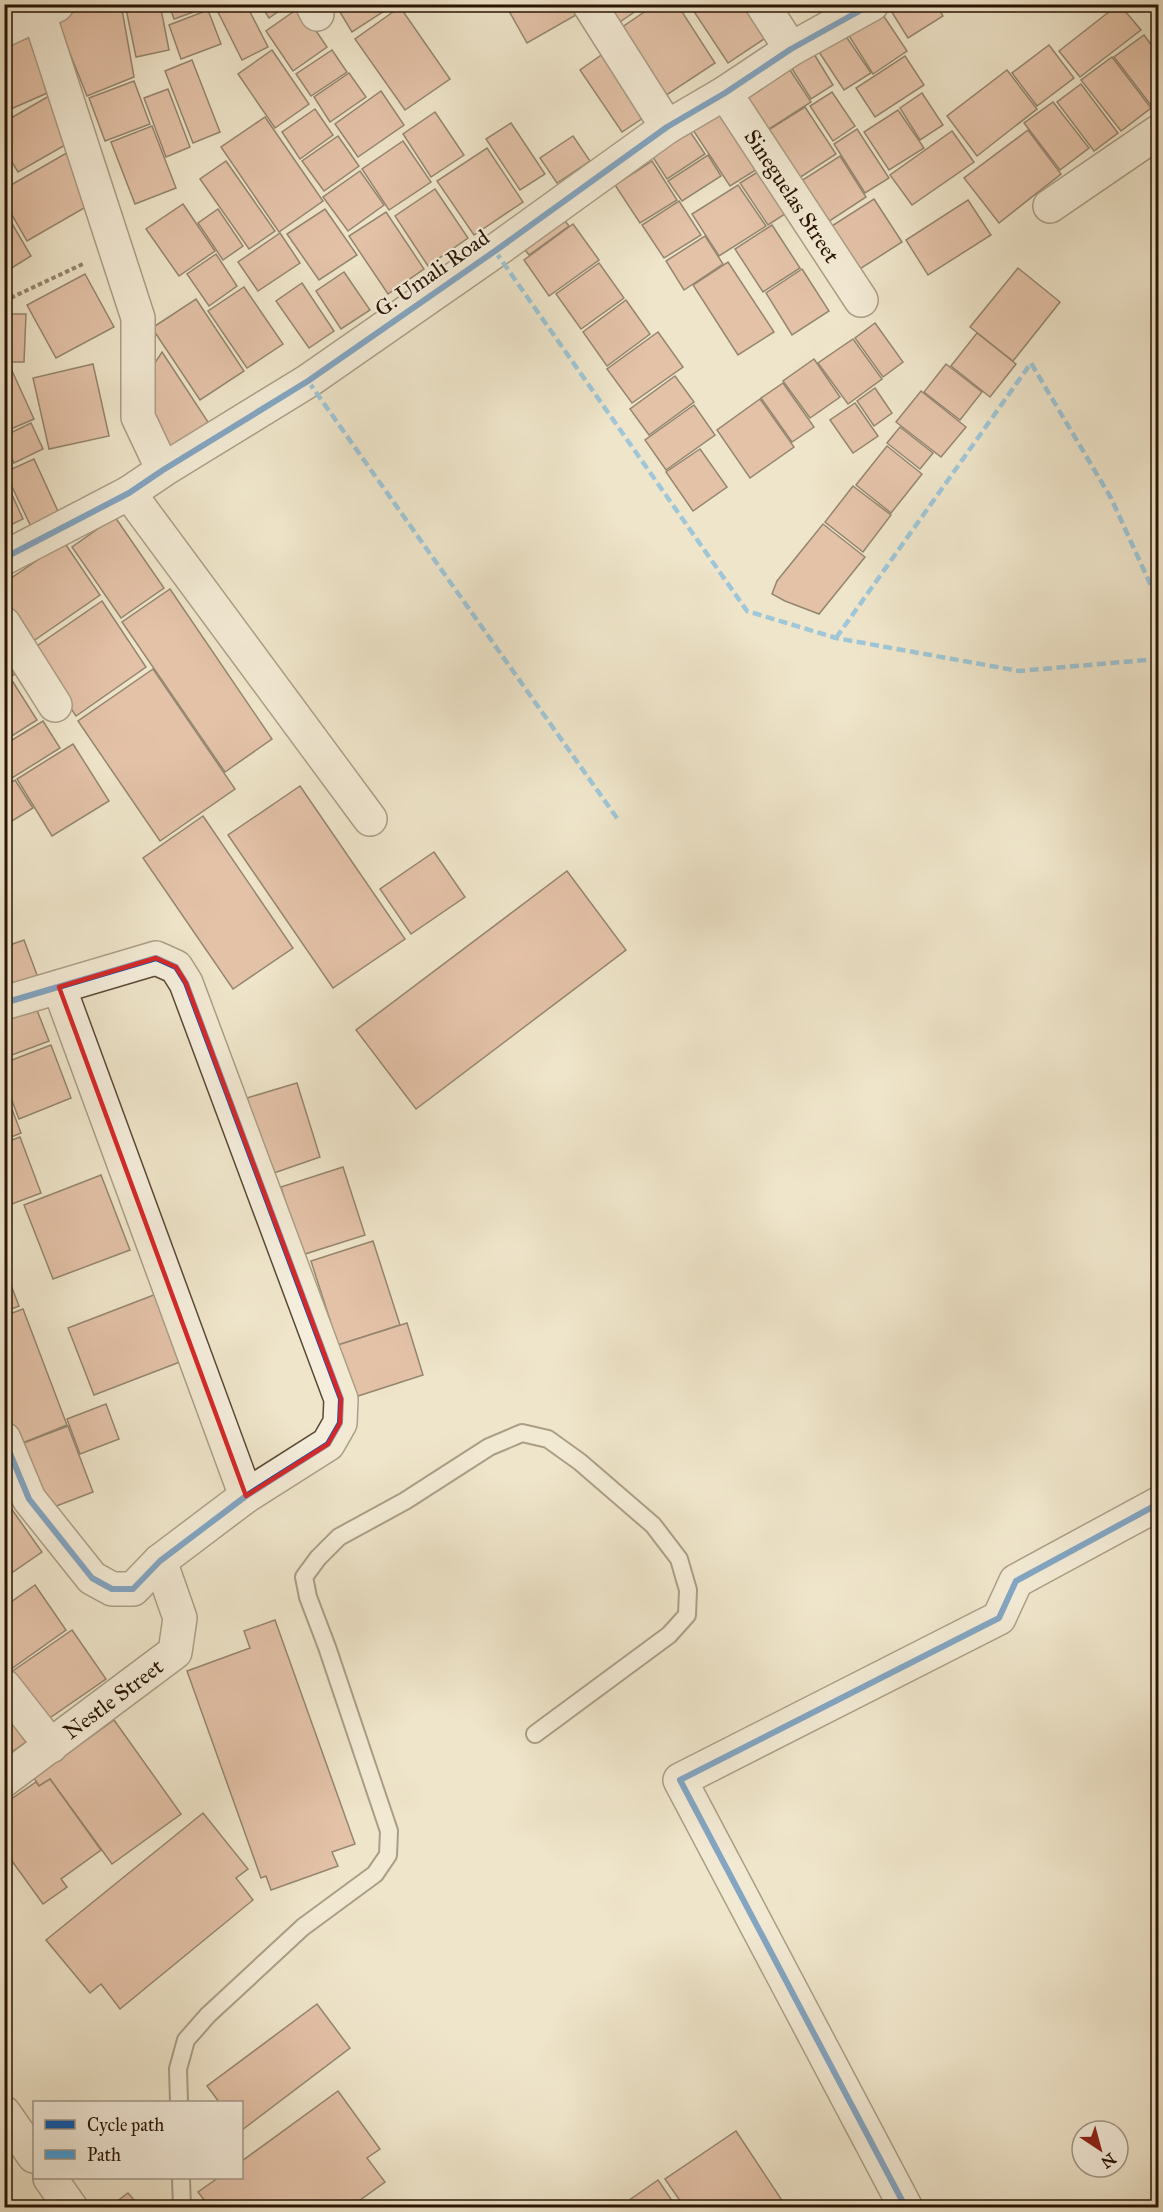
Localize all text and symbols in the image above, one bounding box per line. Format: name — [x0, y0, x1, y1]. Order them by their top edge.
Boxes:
street label: Sineguelas Street — [739, 124, 846, 268]
street label: G. Umali Road — [370, 224, 494, 322]
street label: Nestle Street — [58, 1652, 168, 1745]
legend — [33, 2101, 243, 2179]
text: Cycle path — [87, 2114, 164, 2136]
north arrow — [1070, 2119, 1130, 2179]
text: Path — [87, 2144, 121, 2166]
text: N — [1097, 2149, 1120, 2173]

